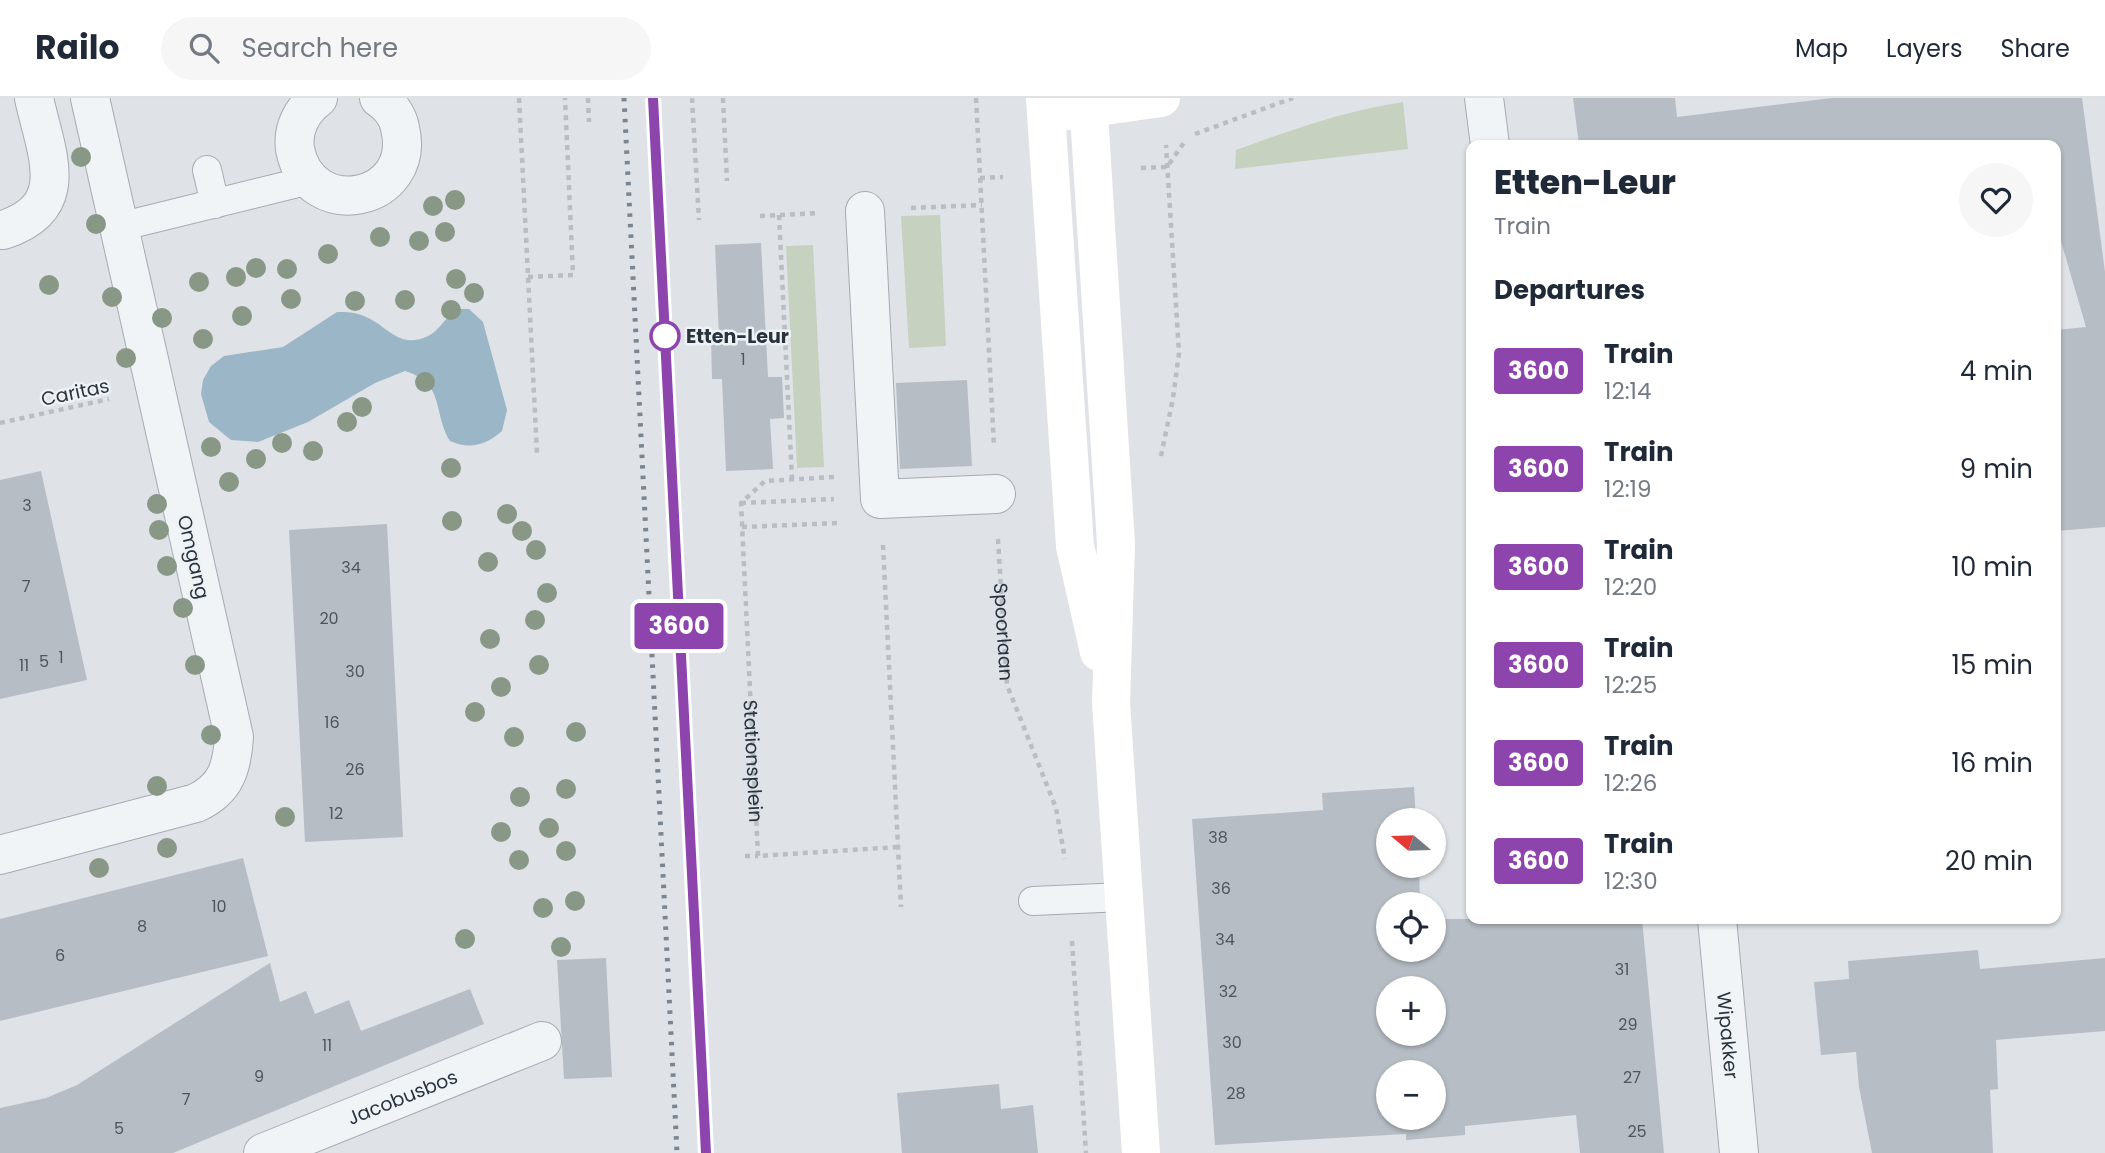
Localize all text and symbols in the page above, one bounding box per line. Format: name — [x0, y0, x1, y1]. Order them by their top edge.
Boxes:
search box — [161, 17, 651, 80]
text: Railo — [35, 24, 119, 71]
icon: search — [185, 29, 223, 67]
text: Search here — [241, 30, 398, 66]
text: Map — [1795, 32, 1848, 65]
text: Layers — [1886, 32, 1962, 65]
text: Share — [2000, 32, 2070, 65]
text: Etten-Leur — [1494, 159, 1676, 206]
button: heart — [1959, 163, 2033, 237]
text: Train — [1494, 210, 1551, 242]
text: Departures — [1494, 272, 1645, 308]
marker: Etten-Leur — [650, 321, 680, 351]
place label: Etten-Leur — [686, 323, 789, 350]
text: Train — [1604, 336, 1673, 372]
house number: 1 — [740, 348, 746, 371]
text: 4 min — [1960, 353, 2033, 389]
text: 3600 — [1508, 354, 1569, 387]
street label: Caritas — [39, 372, 112, 413]
text: 12:14 — [1604, 375, 1651, 407]
text: Train — [1604, 434, 1673, 470]
text: 9 min — [1960, 451, 2033, 487]
text: 3600 — [1508, 452, 1569, 485]
text: 12:19 — [1604, 473, 1651, 505]
house number: 3 — [22, 494, 32, 517]
street label: Omgang — [171, 513, 216, 602]
text: Train — [1604, 532, 1673, 568]
text: 10 min — [1952, 549, 2033, 585]
text: 3600 — [1508, 550, 1569, 583]
house number: 34 — [341, 556, 361, 579]
text: 12:20 — [1604, 571, 1657, 603]
house number: 7 — [22, 575, 31, 598]
street label: Spoorlaan — [987, 582, 1020, 682]
line badge: 3600 — [630, 603, 728, 649]
house number: 20 — [319, 607, 339, 630]
text: 3600 — [648, 609, 710, 642]
text: Train — [1604, 630, 1673, 666]
house number: 1 — [58, 646, 64, 669]
text: 15 min — [1952, 647, 2033, 683]
text: 3600 — [1508, 648, 1569, 681]
house number: 5 — [39, 650, 49, 673]
house number: 11 — [19, 654, 29, 677]
house number: 30 — [345, 660, 365, 683]
text: 12:25 — [1604, 669, 1657, 701]
street label: Stationsplein — [736, 699, 769, 823]
house number: 16 — [324, 711, 340, 734]
text: Train — [1604, 728, 1673, 764]
text: 16 min — [1951, 745, 2033, 781]
text: 3600 — [1508, 746, 1569, 779]
house number: 26 — [345, 758, 365, 781]
text: 12:26 — [1604, 767, 1657, 799]
house number: 12 — [329, 802, 343, 825]
north arrow — [1376, 808, 1446, 878]
map controls — [1376, 808, 1446, 1130]
house number: 38 — [1208, 826, 1228, 849]
text: Train — [1604, 826, 1673, 862]
text: 20 min — [1945, 843, 2033, 879]
text: 3600 — [1508, 844, 1569, 877]
text: 12:30 — [1604, 865, 1658, 897]
house number: 36 — [1211, 877, 1231, 900]
button: locate — [1376, 892, 1446, 962]
house number: 10 — [211, 895, 227, 918]
house number: 8 — [137, 915, 147, 938]
house number: 34 — [1215, 928, 1235, 951]
house number: 6 — [55, 944, 65, 967]
house number: 31 — [1615, 958, 1629, 981]
button: + — [1376, 976, 1446, 1046]
house number: 32 — [1219, 980, 1237, 1003]
street label: Wipakker — [1710, 991, 1745, 1080]
house number: 29 — [1618, 1013, 1638, 1036]
house number: 30 — [1222, 1031, 1242, 1054]
house number: 11 — [322, 1034, 332, 1057]
button: − — [1376, 1060, 1446, 1130]
street label: Jacobusbos — [343, 1063, 462, 1132]
house number: 9 — [254, 1065, 264, 1088]
house number: 27 — [1623, 1066, 1641, 1089]
house number: 28 — [1226, 1082, 1246, 1105]
house number: 7 — [182, 1088, 191, 1111]
house number: 5 — [114, 1117, 124, 1140]
house number: 25 — [1627, 1120, 1647, 1143]

